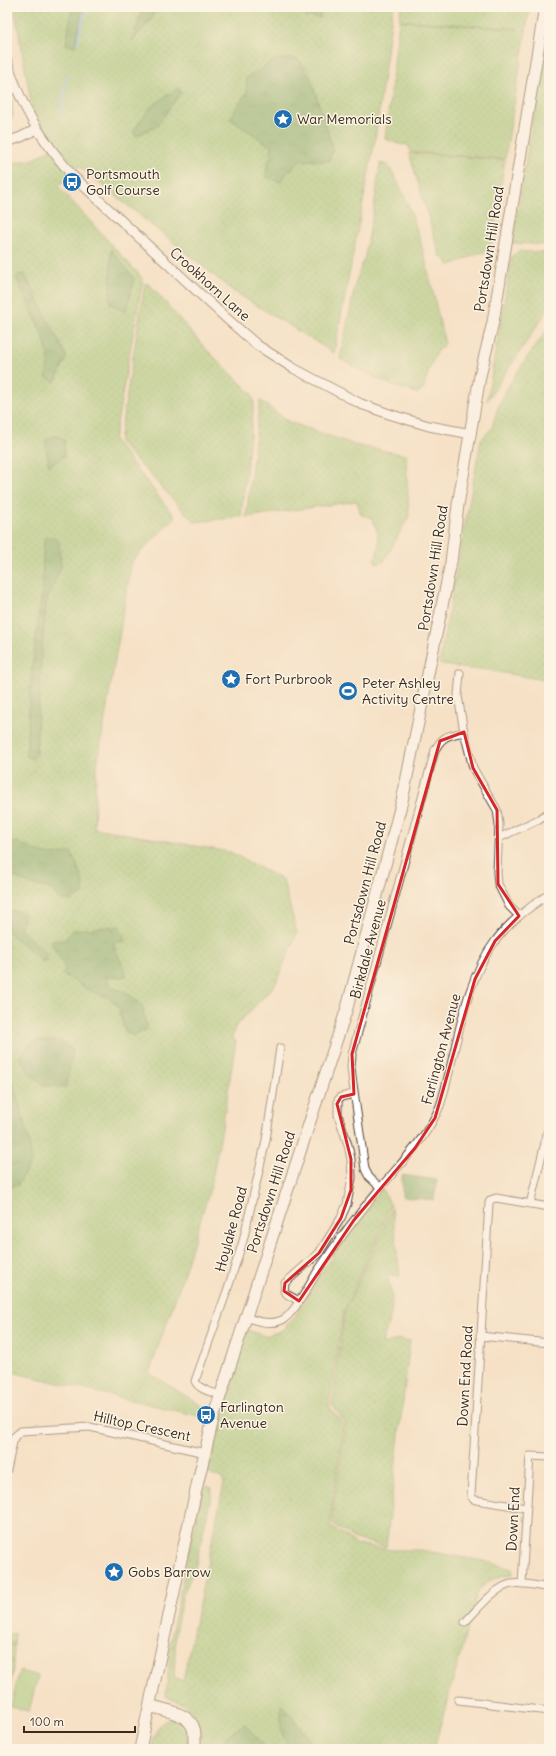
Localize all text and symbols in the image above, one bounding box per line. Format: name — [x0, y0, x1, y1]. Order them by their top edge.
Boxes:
place icon: War Memorials — [272, 108, 294, 130]
place label: War Memorials — [297, 110, 392, 128]
place label: Portsmouth Golf Course — [86, 165, 160, 199]
bus stop icon: Portsmouth Golf Course — [61, 171, 83, 193]
street label: Portsdown Hill Road — [470, 185, 508, 313]
street label: Crookhorn Lane — [166, 243, 254, 325]
street label: Portsdown Hill Road — [414, 504, 452, 632]
place icon: Fort Purbrook — [220, 668, 242, 690]
place label: Fort Purbrook — [245, 670, 332, 688]
place label: Peter Ashley Activity Centre — [362, 674, 454, 708]
sports icon: Peter Ashley Activity Centre — [337, 680, 359, 702]
street label: Portsdown Hill Road — [340, 819, 390, 947]
street label: Birkdale Avenue — [346, 897, 390, 1001]
street label: Farlington Avenue — [418, 992, 464, 1106]
street label: Portsdown Hill Road — [243, 1129, 299, 1255]
street label: Hoylake Road — [211, 1184, 251, 1274]
street label: Down End Road — [453, 1325, 477, 1427]
place label: Farlington Avenue — [220, 1398, 284, 1432]
bus stop icon: Farlington Avenue — [195, 1404, 217, 1426]
street label: Hilltop Crescent — [92, 1407, 192, 1445]
street label: Down End — [502, 1486, 524, 1552]
place icon: Gobs Barrow — [103, 1561, 125, 1583]
place label: Gobs Barrow — [128, 1563, 211, 1581]
scale bar — [24, 1708, 135, 1734]
text: 100 m — [30, 1714, 64, 1729]

